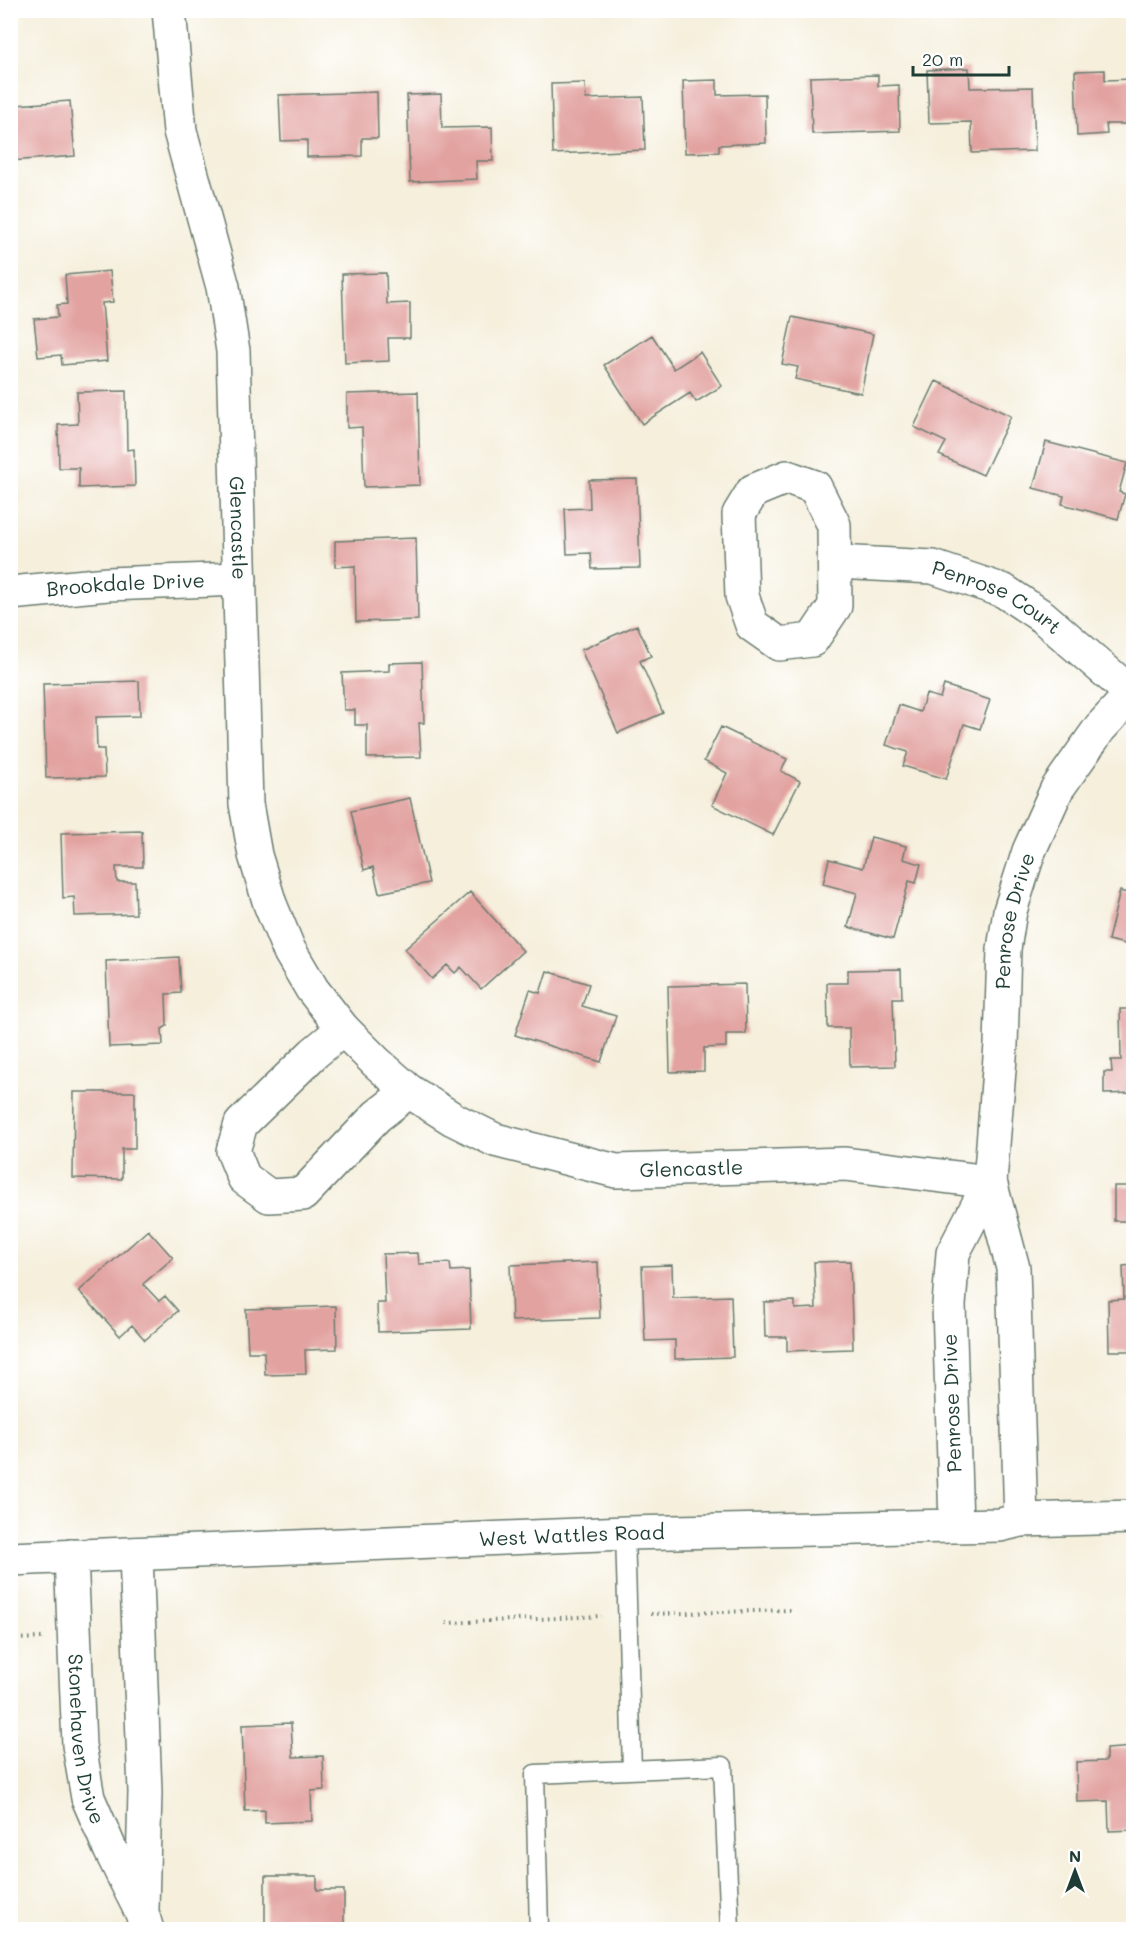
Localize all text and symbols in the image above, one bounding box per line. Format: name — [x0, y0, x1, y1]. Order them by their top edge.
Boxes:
scale bar — [913, 39, 1009, 77]
text: 20 m — [922, 47, 963, 71]
street label: Glencastle — [225, 476, 254, 580]
street label: Penrose Court — [929, 554, 1067, 639]
street label: Brookdale Drive — [45, 566, 205, 602]
street label: Penrose Drive — [989, 849, 1040, 990]
street label: Glencastle — [639, 1153, 743, 1182]
street label: Penrose Drive — [936, 1333, 966, 1473]
street label: West Wattles Road — [478, 1518, 665, 1551]
street label: Stonehaven Drive — [63, 1653, 112, 1828]
north arrow — [1045, 1841, 1105, 1901]
text: N — [1069, 1845, 1081, 1866]

